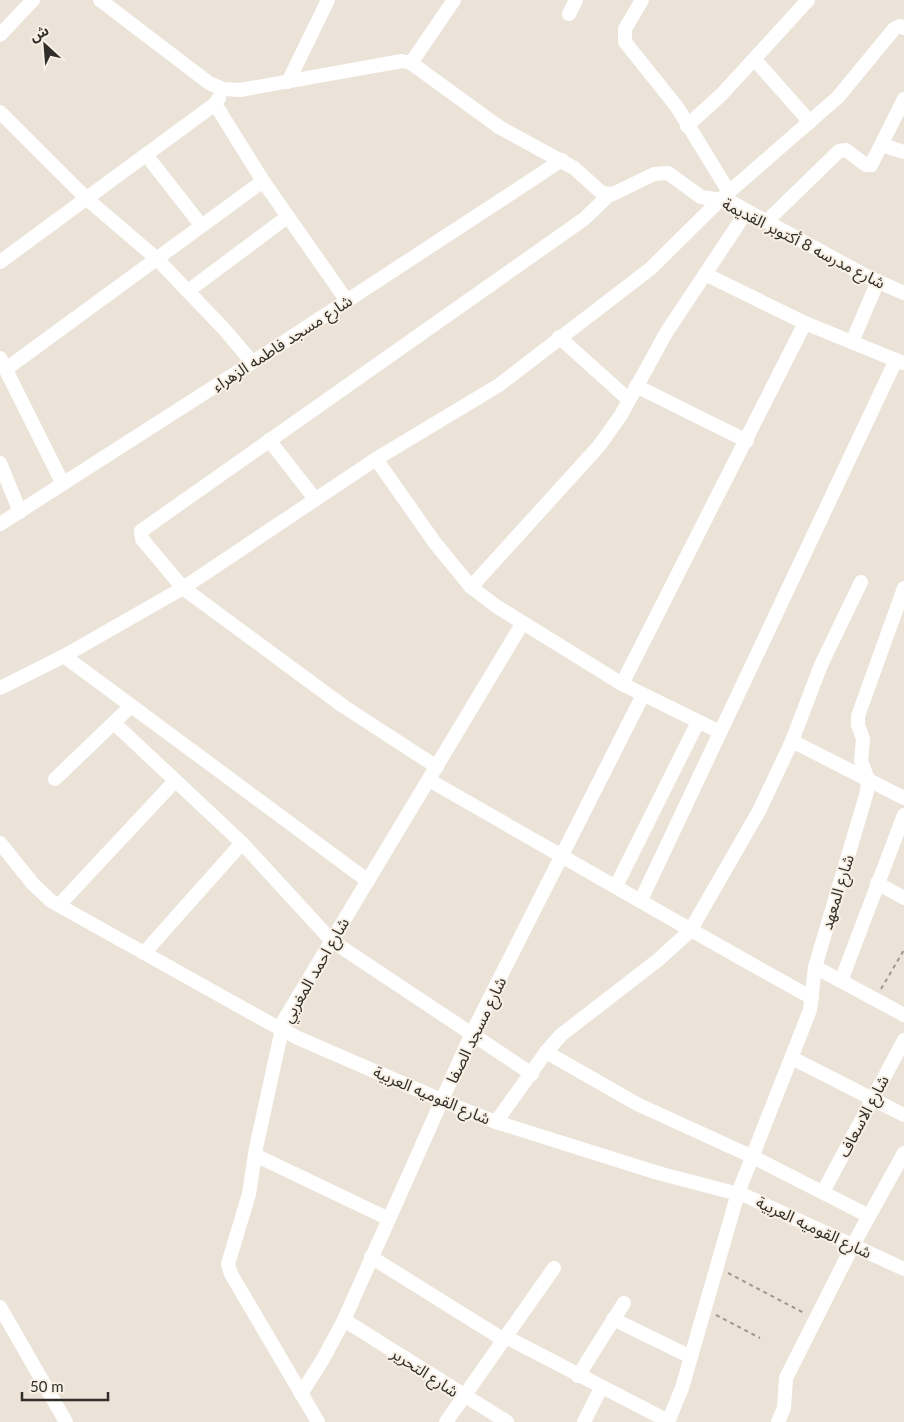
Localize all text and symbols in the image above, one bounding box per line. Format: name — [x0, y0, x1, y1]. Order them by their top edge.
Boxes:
north arrow — [20, 20, 70, 70]
text: ش — [27, 21, 51, 45]
street label: شارع مدرسه 8 أكتوبر القديمة — [718, 193, 889, 295]
street label: شارع مسجد فاطمه الزهراء — [208, 290, 357, 398]
street label: شارع المعهد — [816, 852, 861, 933]
street label: شارع احمد المغربي — [277, 914, 356, 1028]
street label: شارع مسجد الصفا — [442, 974, 513, 1088]
street label: شارع القوميه العربية — [369, 1061, 494, 1131]
street label: شارع الاسعاف — [833, 1072, 896, 1162]
street label: شارع القوميه العربية — [752, 1191, 875, 1265]
street label: شارع التحرير — [385, 1342, 462, 1404]
scale bar — [22, 1370, 109, 1402]
text: 50 m — [30, 1377, 64, 1395]

